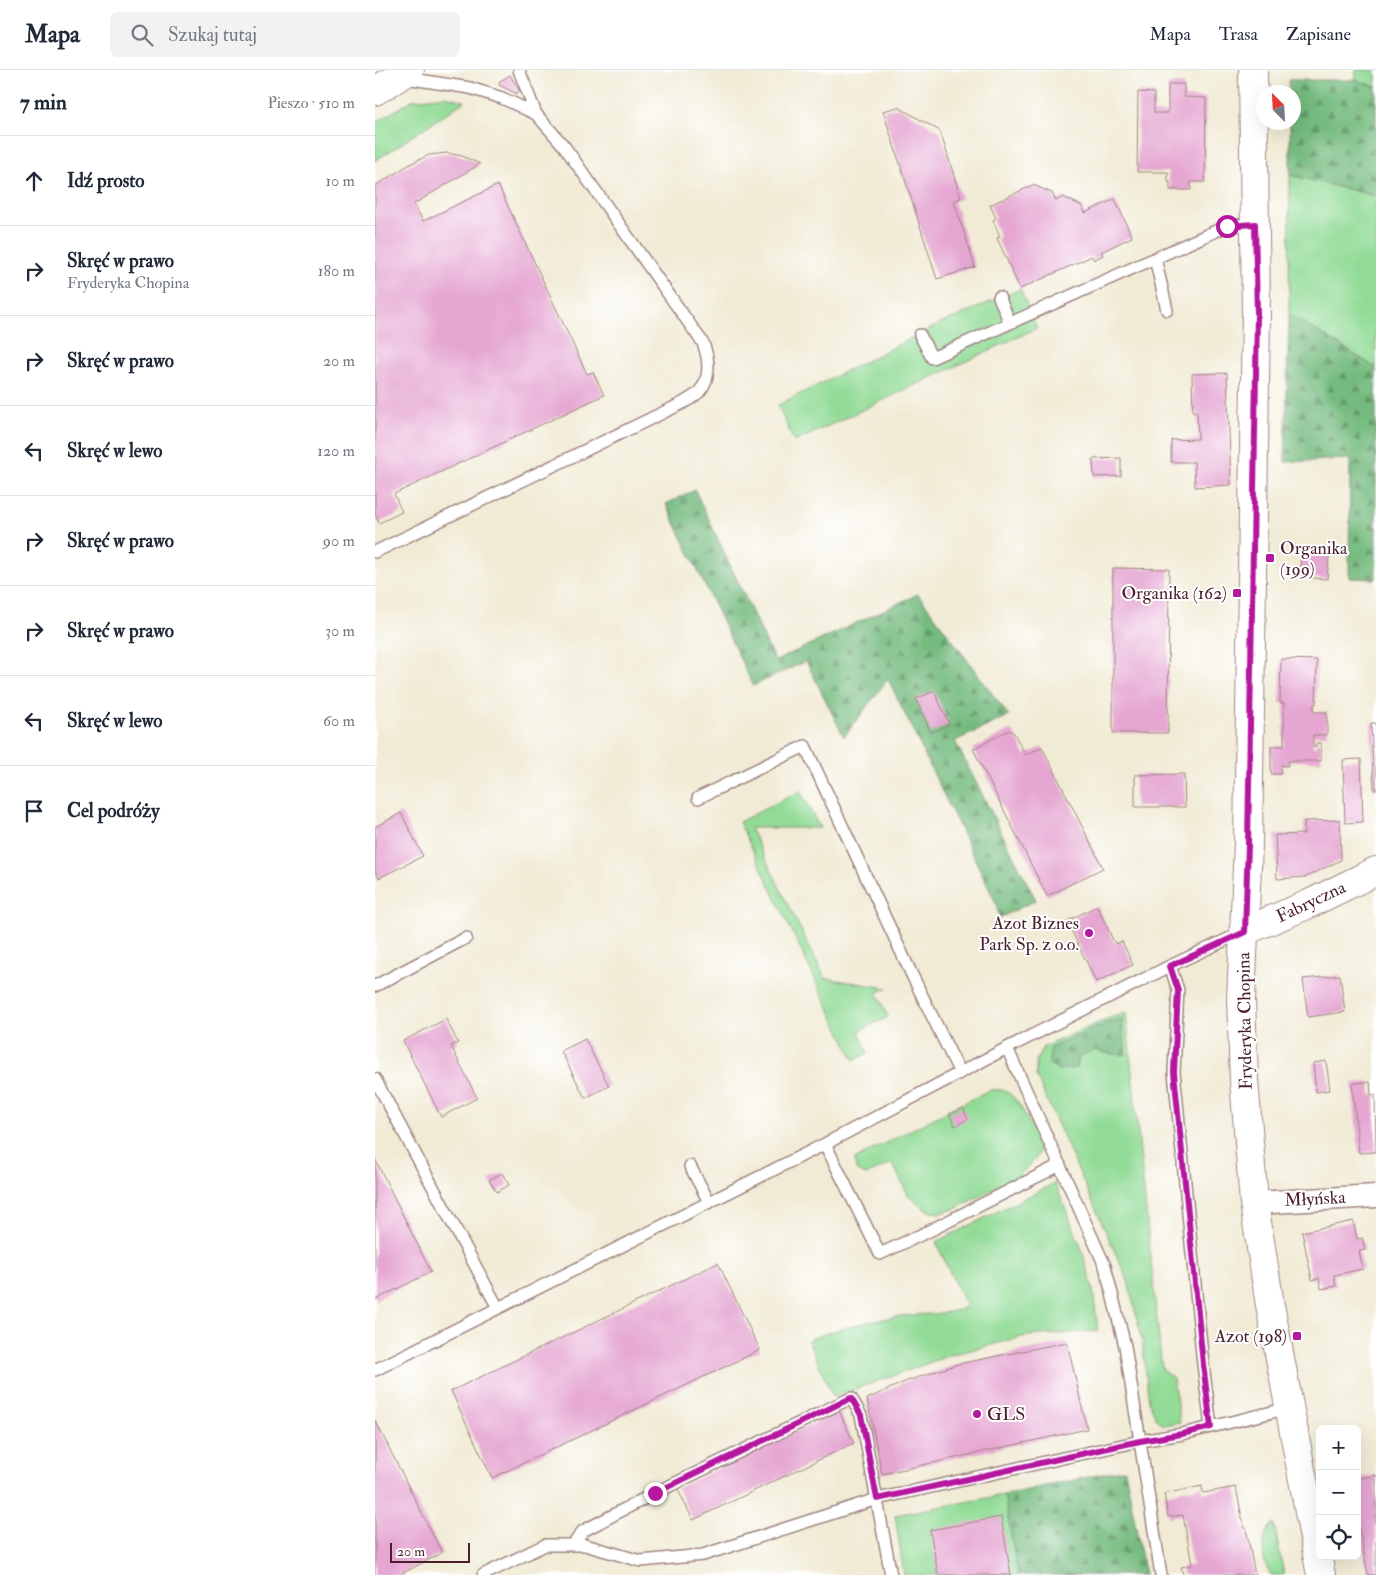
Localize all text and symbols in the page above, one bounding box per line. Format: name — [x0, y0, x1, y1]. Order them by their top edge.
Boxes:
search box — [110, 12, 460, 57]
text: Mapa — [25, 19, 80, 50]
icon: search — [128, 21, 156, 49]
text: Szukaj tutaj — [168, 23, 257, 47]
text: Mapa — [1150, 23, 1191, 46]
text: Trasa — [1219, 23, 1258, 46]
text: Zapisane — [1286, 23, 1351, 46]
north arrow — [1256, 85, 1301, 130]
text: 7 min — [20, 89, 67, 116]
text: Pieszo · 510 m — [267, 93, 355, 113]
icon: ahead — [20, 167, 48, 195]
text: Idź prosto — [67, 169, 144, 193]
text: 10 m — [325, 171, 355, 191]
route start — [1216, 215, 1239, 238]
text: Skręć w prawo — [67, 249, 174, 273]
icon: right — [20, 257, 48, 285]
text: 180 m — [318, 261, 355, 281]
text: Fryderyka Chopina — [67, 273, 189, 293]
icon: right — [20, 347, 48, 375]
text: Skręć w prawo — [67, 349, 174, 373]
text: 20 m — [323, 351, 355, 371]
icon: left — [20, 437, 48, 465]
text: Skręć w lewo — [67, 439, 162, 463]
text: 120 m — [317, 441, 355, 461]
icon: right — [20, 527, 48, 555]
text: Skręć w prawo — [67, 529, 174, 553]
text: 90 m — [323, 531, 355, 551]
place label: Organika (199) — [1280, 537, 1348, 581]
marker: Organika (199) — [1264, 552, 1276, 564]
place label: Organika (162) — [1121, 582, 1227, 605]
marker: Organika (162) — [1231, 587, 1243, 599]
icon: right — [20, 617, 48, 645]
text: Skręć w prawo — [67, 619, 174, 643]
text: 30 m — [325, 621, 355, 641]
icon: left — [20, 707, 48, 735]
text: Skręć w lewo — [67, 709, 162, 733]
text: 60 m — [323, 711, 355, 731]
icon: arrive — [20, 797, 48, 825]
text: Cel podróży — [67, 799, 160, 823]
street label: Fabryczna — [1273, 876, 1350, 928]
place label: Azot Biznes Park Sp. z o.o. — [979, 912, 1079, 956]
marker: Azot Biznes Park Sp. z o.o. — [1083, 927, 1095, 939]
street label: Fryderyka Chopina — [1232, 951, 1258, 1090]
street label: Młyńska — [1284, 1186, 1347, 1212]
place label: Azot (198) — [1214, 1325, 1287, 1348]
marker: Azot (198) — [1291, 1330, 1303, 1342]
place label: GLS — [987, 1403, 1025, 1426]
marker: GLS — [971, 1408, 983, 1420]
map controls — [1316, 1425, 1361, 1560]
button: + — [1316, 1425, 1361, 1470]
button: − — [1316, 1470, 1361, 1515]
route end — [644, 1482, 667, 1505]
button: locate — [1316, 1515, 1361, 1560]
scale bar — [390, 1540, 470, 1563]
text: 20 m — [397, 1543, 425, 1560]

